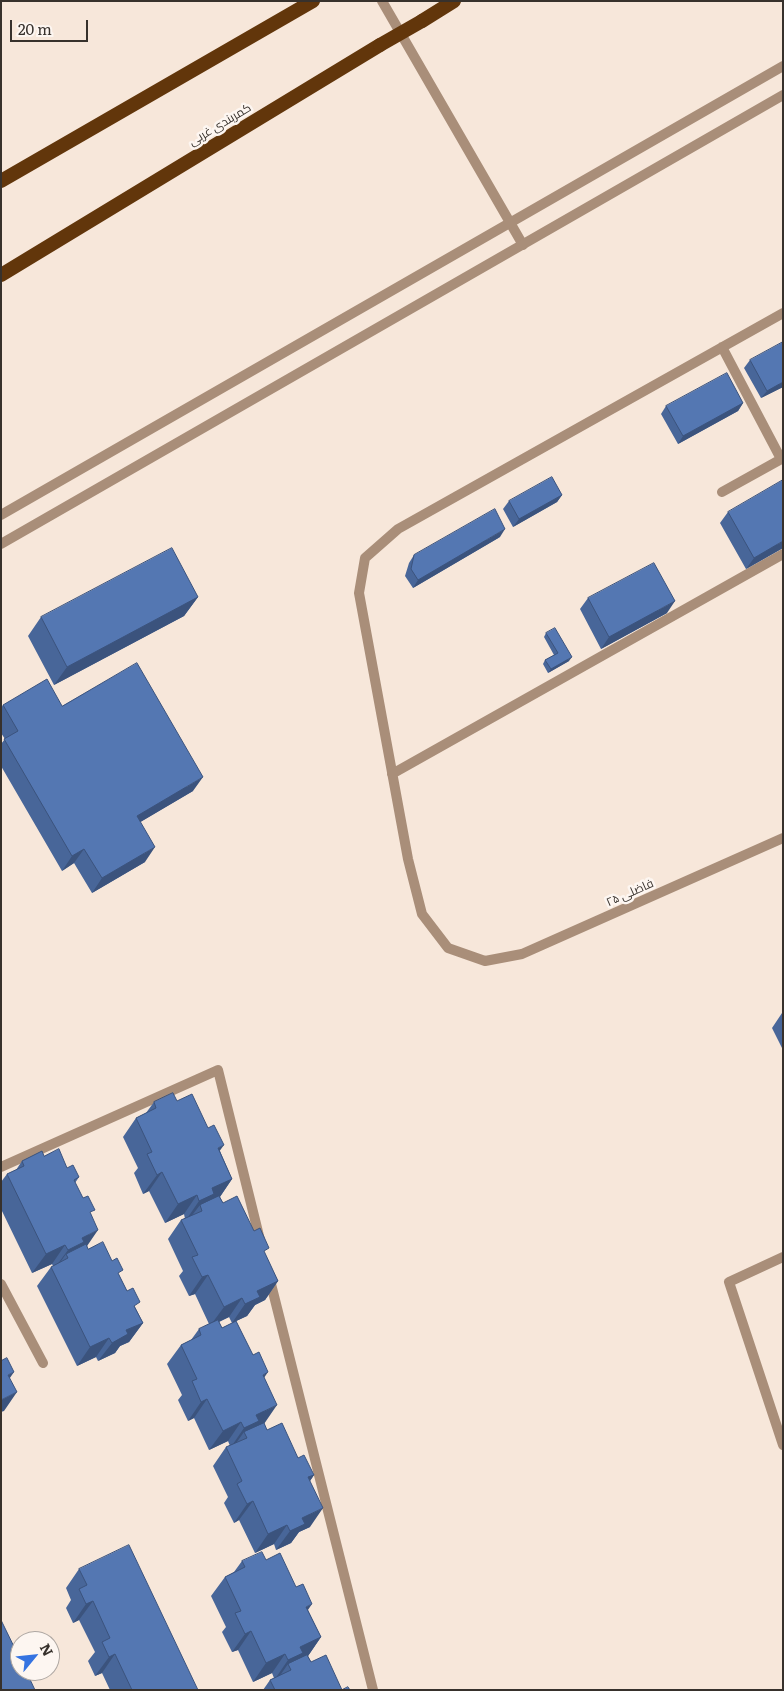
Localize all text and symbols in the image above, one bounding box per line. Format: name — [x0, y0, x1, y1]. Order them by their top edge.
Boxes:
scale bar — [12, 10, 90, 42]
text: 20 m — [18, 17, 52, 40]
street label: کمربندی غربی — [186, 101, 254, 149]
street label: فاضلی ۲۵ — [604, 876, 656, 910]
north arrow — [10, 1631, 60, 1681]
text: N — [36, 1640, 59, 1659]

